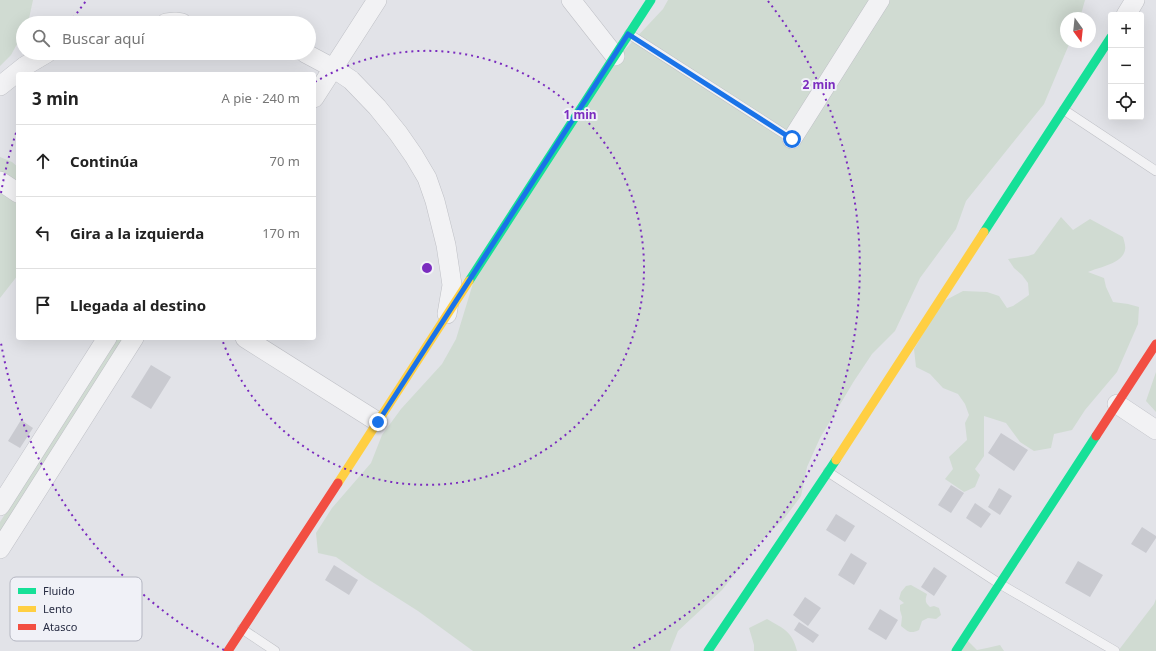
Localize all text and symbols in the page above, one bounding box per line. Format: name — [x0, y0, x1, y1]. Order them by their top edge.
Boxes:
north arrow — [1060, 12, 1096, 48]
map controls — [1108, 12, 1144, 120]
button: + — [1108, 12, 1144, 48]
search box — [16, 16, 316, 60]
icon: search — [30, 27, 52, 49]
text: Buscar aquí — [62, 28, 145, 48]
button: − — [1108, 48, 1144, 84]
text: 2 min — [802, 76, 836, 93]
button: locate — [1108, 84, 1144, 120]
text: 3 min — [32, 87, 79, 110]
text: A pie · 240 m — [222, 89, 300, 107]
text: 1 min — [563, 106, 597, 123]
route start — [783, 130, 801, 148]
icon: ahead — [32, 150, 54, 172]
text: Continúa — [70, 151, 138, 171]
text: 70 m — [270, 152, 300, 170]
icon: left — [32, 222, 54, 244]
text: Gira a la izquierda — [70, 223, 204, 243]
text: 170 m — [262, 224, 300, 242]
centre of rings — [420, 261, 434, 275]
icon: arrive — [32, 294, 54, 316]
text: Llegada al destino — [70, 295, 206, 315]
route end — [369, 413, 387, 431]
legend — [10, 577, 142, 641]
text: Fluido — [43, 583, 75, 598]
text: Lento — [43, 601, 73, 616]
text: Atasco — [43, 619, 78, 634]

